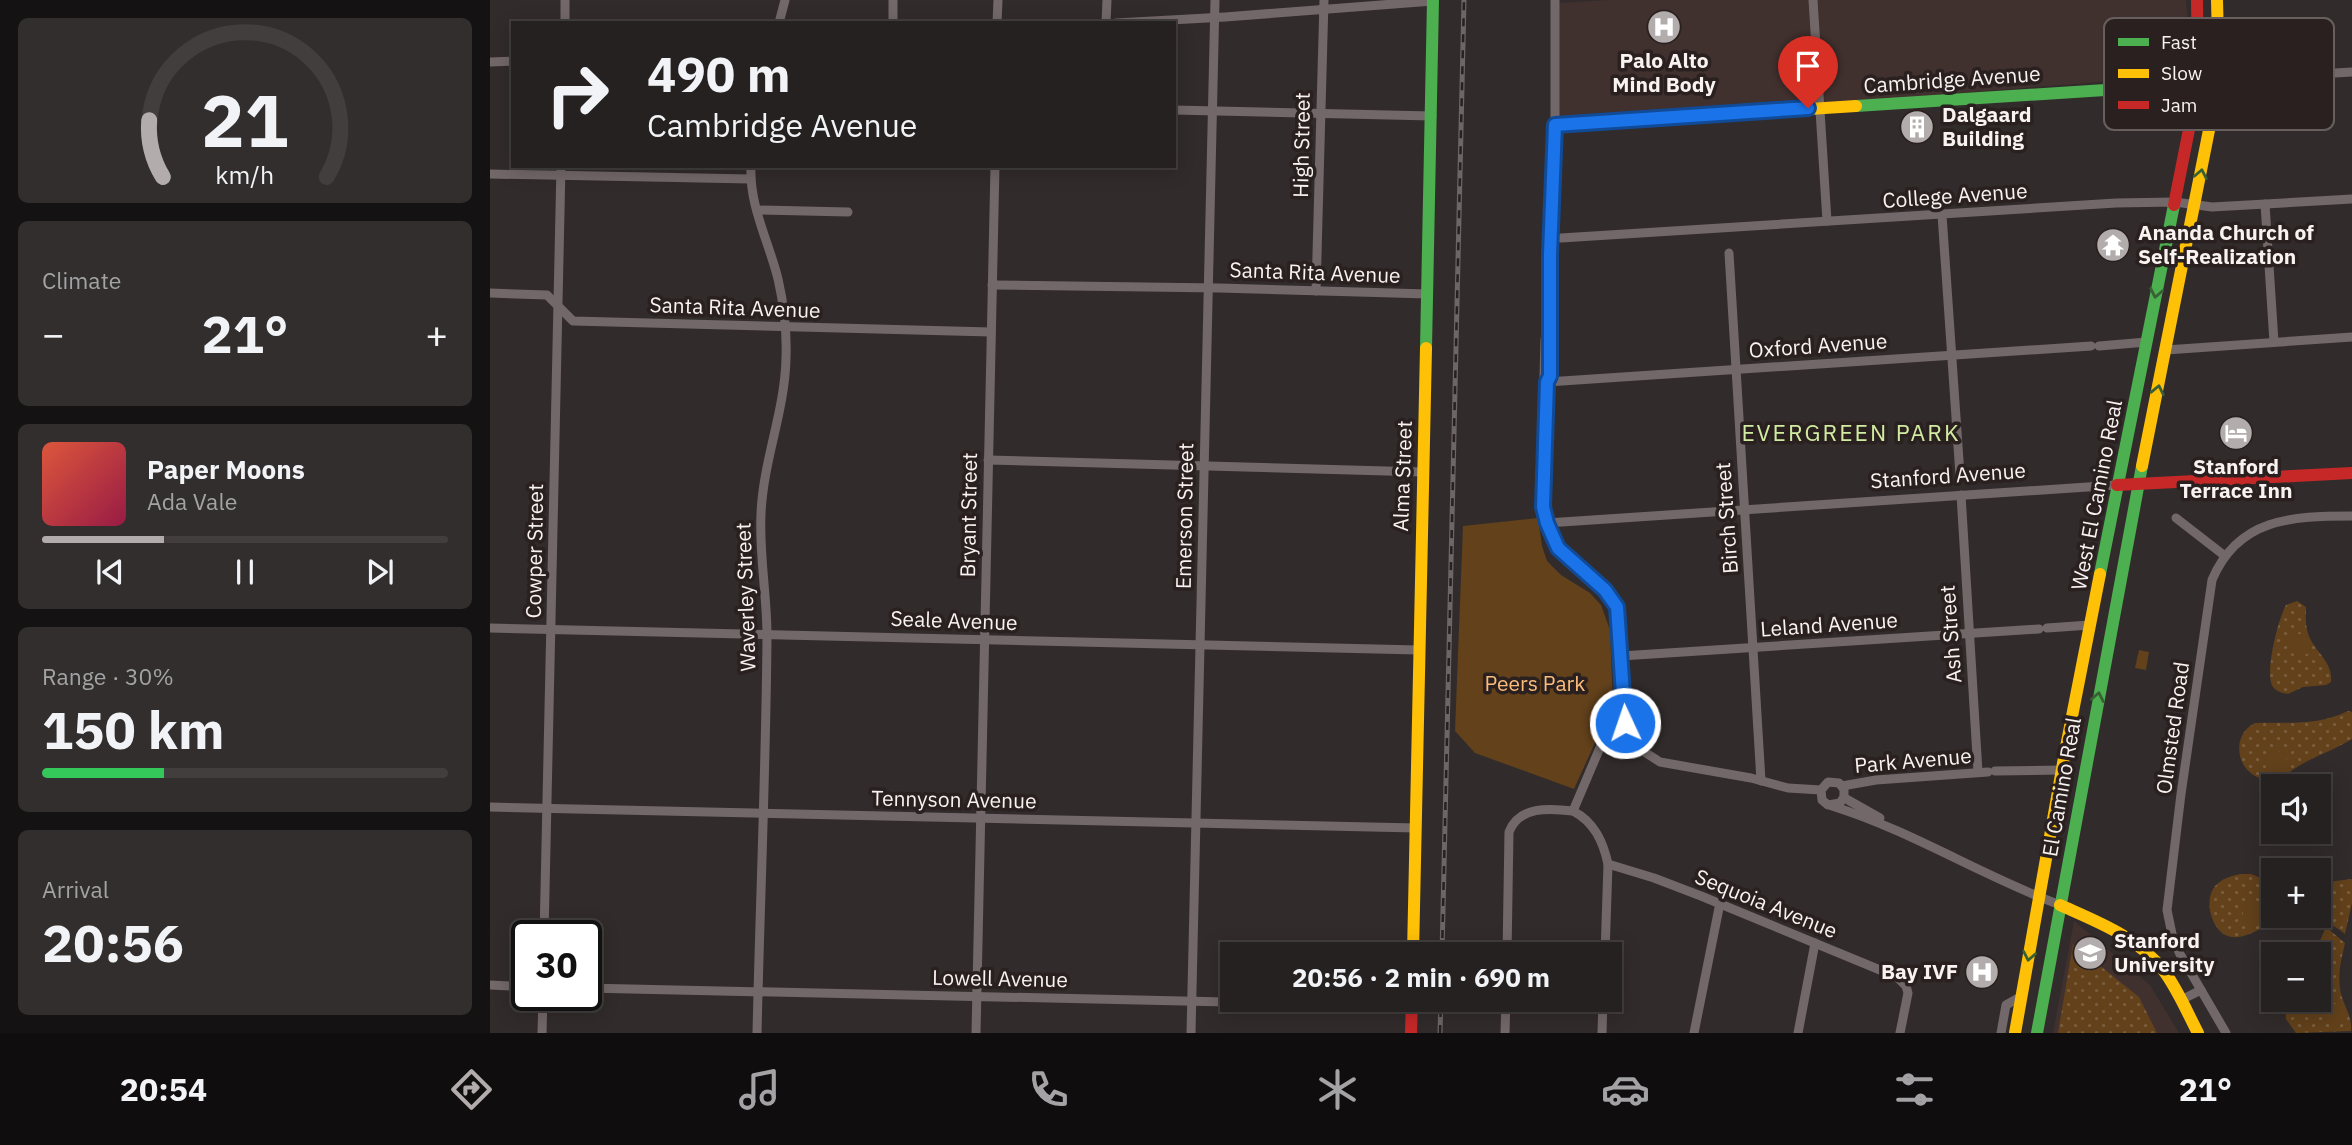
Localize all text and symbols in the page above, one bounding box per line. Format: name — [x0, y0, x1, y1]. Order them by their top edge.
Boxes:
hospital icon: Palo Alto Mind Body — [1645, 8, 1683, 46]
legend — [2104, 18, 2334, 130]
text: Fast — [2161, 30, 2197, 54]
pin — [1778, 36, 1838, 108]
text: 490 m — [647, 42, 791, 105]
place label: Palo Alto Mind Body — [1612, 46, 1716, 98]
icon: arrive — [1789, 47, 1827, 85]
icon: right — [532, 49, 623, 140]
street label: Cambridge Avenue — [1862, 59, 2041, 99]
text: Slow — [2161, 61, 2202, 85]
text: 21 — [201, 72, 289, 167]
street label: High Street — [1286, 92, 1316, 198]
text: Jam — [2161, 93, 2197, 117]
place label: Dalgaard Building — [1942, 100, 2032, 152]
text: Cambridge Avenue — [647, 104, 917, 146]
building icon: Dalgaard Building — [1898, 108, 1936, 146]
text: km/h — [216, 157, 274, 190]
one-way arrow — [2192, 168, 2207, 180]
street label: College Avenue — [1882, 176, 2028, 214]
place label: Ananda Church of Self-Realization — [2138, 218, 2314, 270]
temple icon: Ananda Church of Self-Realization — [2094, 226, 2132, 264]
street label: Santa Rita Avenue — [1229, 255, 1401, 289]
text: Climate — [42, 265, 121, 295]
one-way arrow — [2150, 287, 2165, 299]
street label: Santa Rita Avenue — [649, 290, 821, 324]
text: 21° — [202, 300, 288, 367]
text: − — [42, 309, 65, 358]
text: + — [425, 309, 448, 358]
street label: Oxford Avenue — [1748, 326, 1888, 364]
one-way arrow — [2149, 384, 2164, 396]
street label: West El Camino Real — [2064, 397, 2128, 592]
hotel icon: Stanford Terrace Inn — [2217, 414, 2255, 452]
district label: EVERGREEN PARK — [1741, 417, 1961, 447]
street label: Alma Street — [1386, 420, 1418, 532]
street label: Emerson Street — [1169, 443, 1199, 589]
text: Paper Moons — [147, 452, 305, 486]
street label: Bryant Street — [953, 452, 983, 578]
place label: Stanford Terrace Inn — [2180, 452, 2292, 504]
street label: Stanford Avenue — [1869, 456, 2027, 494]
street label: Birch Street — [1708, 461, 1744, 575]
street label: Cowper Street — [519, 483, 549, 619]
text: Ada Vale — [147, 486, 237, 516]
street label: Waverley Street — [728, 522, 762, 672]
icon: previous — [91, 553, 129, 591]
icon: pause — [226, 553, 264, 591]
icon: next — [361, 553, 399, 591]
street label: Ash Street — [1933, 584, 1967, 684]
street label: Seale Avenue — [890, 604, 1018, 636]
street label: Leland Avenue — [1759, 605, 1899, 643]
street label: Olmsted Road — [2149, 660, 2195, 796]
text: Range · 30% — [42, 661, 174, 691]
park label: Peers Park — [1485, 669, 1585, 697]
position arrow — [1588, 686, 1662, 760]
one-way arrow — [2090, 691, 2105, 703]
text: 150 km — [42, 696, 224, 763]
street label: El Camino Real — [2035, 715, 2087, 859]
street label: Park Avenue — [1853, 741, 1973, 779]
map controls — [2261, 774, 2331, 1012]
button: sound — [2261, 774, 2331, 844]
street label: Tennyson Avenue — [871, 784, 1037, 814]
button: + — [2261, 858, 2331, 928]
street label: Sequoia Avenue — [1691, 862, 1842, 944]
text: Arrival — [42, 874, 109, 904]
text: 20:56 — [42, 909, 184, 976]
speed limit sign: 30 — [511, 920, 602, 1011]
place label: Stanford University — [2114, 926, 2215, 978]
school or university icon: Stanford University — [2071, 934, 2109, 972]
button: − — [2261, 942, 2331, 1012]
one-way arrow — [2022, 950, 2037, 962]
hospital icon: Bay IVF — [1963, 953, 2001, 991]
place label: Bay IVF — [1881, 957, 1958, 985]
text: 20:56 · 2 min · 690 m — [1292, 960, 1550, 994]
street label: Lowell Avenue — [932, 963, 1068, 993]
icon: directions — [447, 1065, 496, 1114]
icon: music — [735, 1065, 784, 1114]
icon: phone — [1024, 1065, 1073, 1114]
icon: climate — [1313, 1065, 1362, 1114]
icon: car — [1601, 1065, 1650, 1114]
icon: filters — [1890, 1065, 1939, 1114]
text: 20:54 — [120, 1068, 207, 1110]
text: 21° — [2179, 1068, 2232, 1110]

